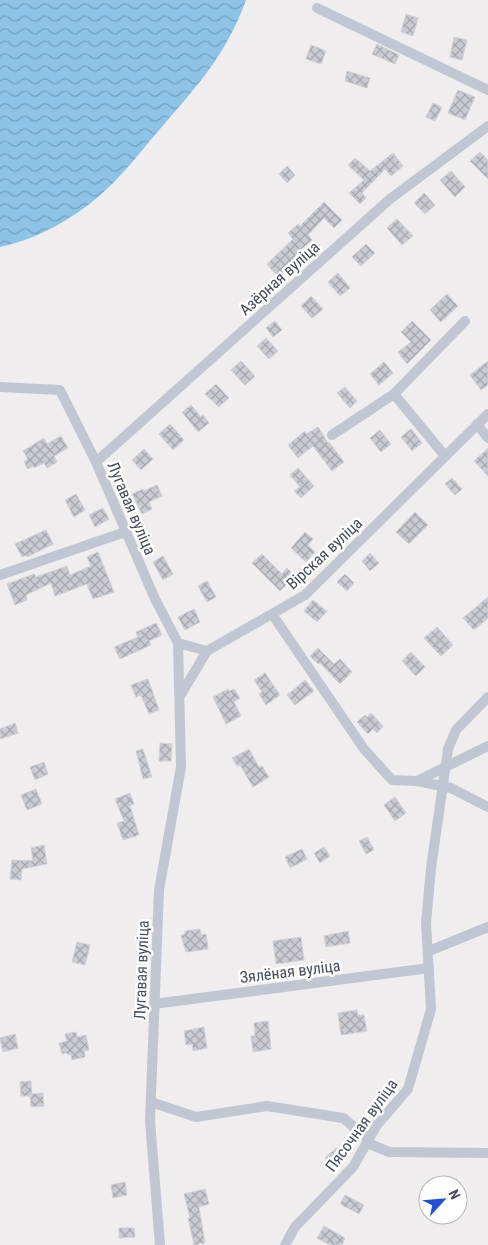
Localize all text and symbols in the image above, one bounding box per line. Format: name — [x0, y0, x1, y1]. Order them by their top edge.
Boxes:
street label: Азёрная вуліца — [235, 237, 323, 319]
street label: Лугавая вуліца — [103, 459, 160, 558]
street label: Вірская вуліца — [283, 513, 366, 593]
street label: Лугавая вуліца — [130, 920, 153, 1020]
street label: Зялёная вуліца — [239, 956, 341, 987]
street label: Пясочная вуліца — [321, 1075, 401, 1175]
north arrow — [418, 1175, 468, 1225]
text: N — [446, 1187, 464, 1202]

